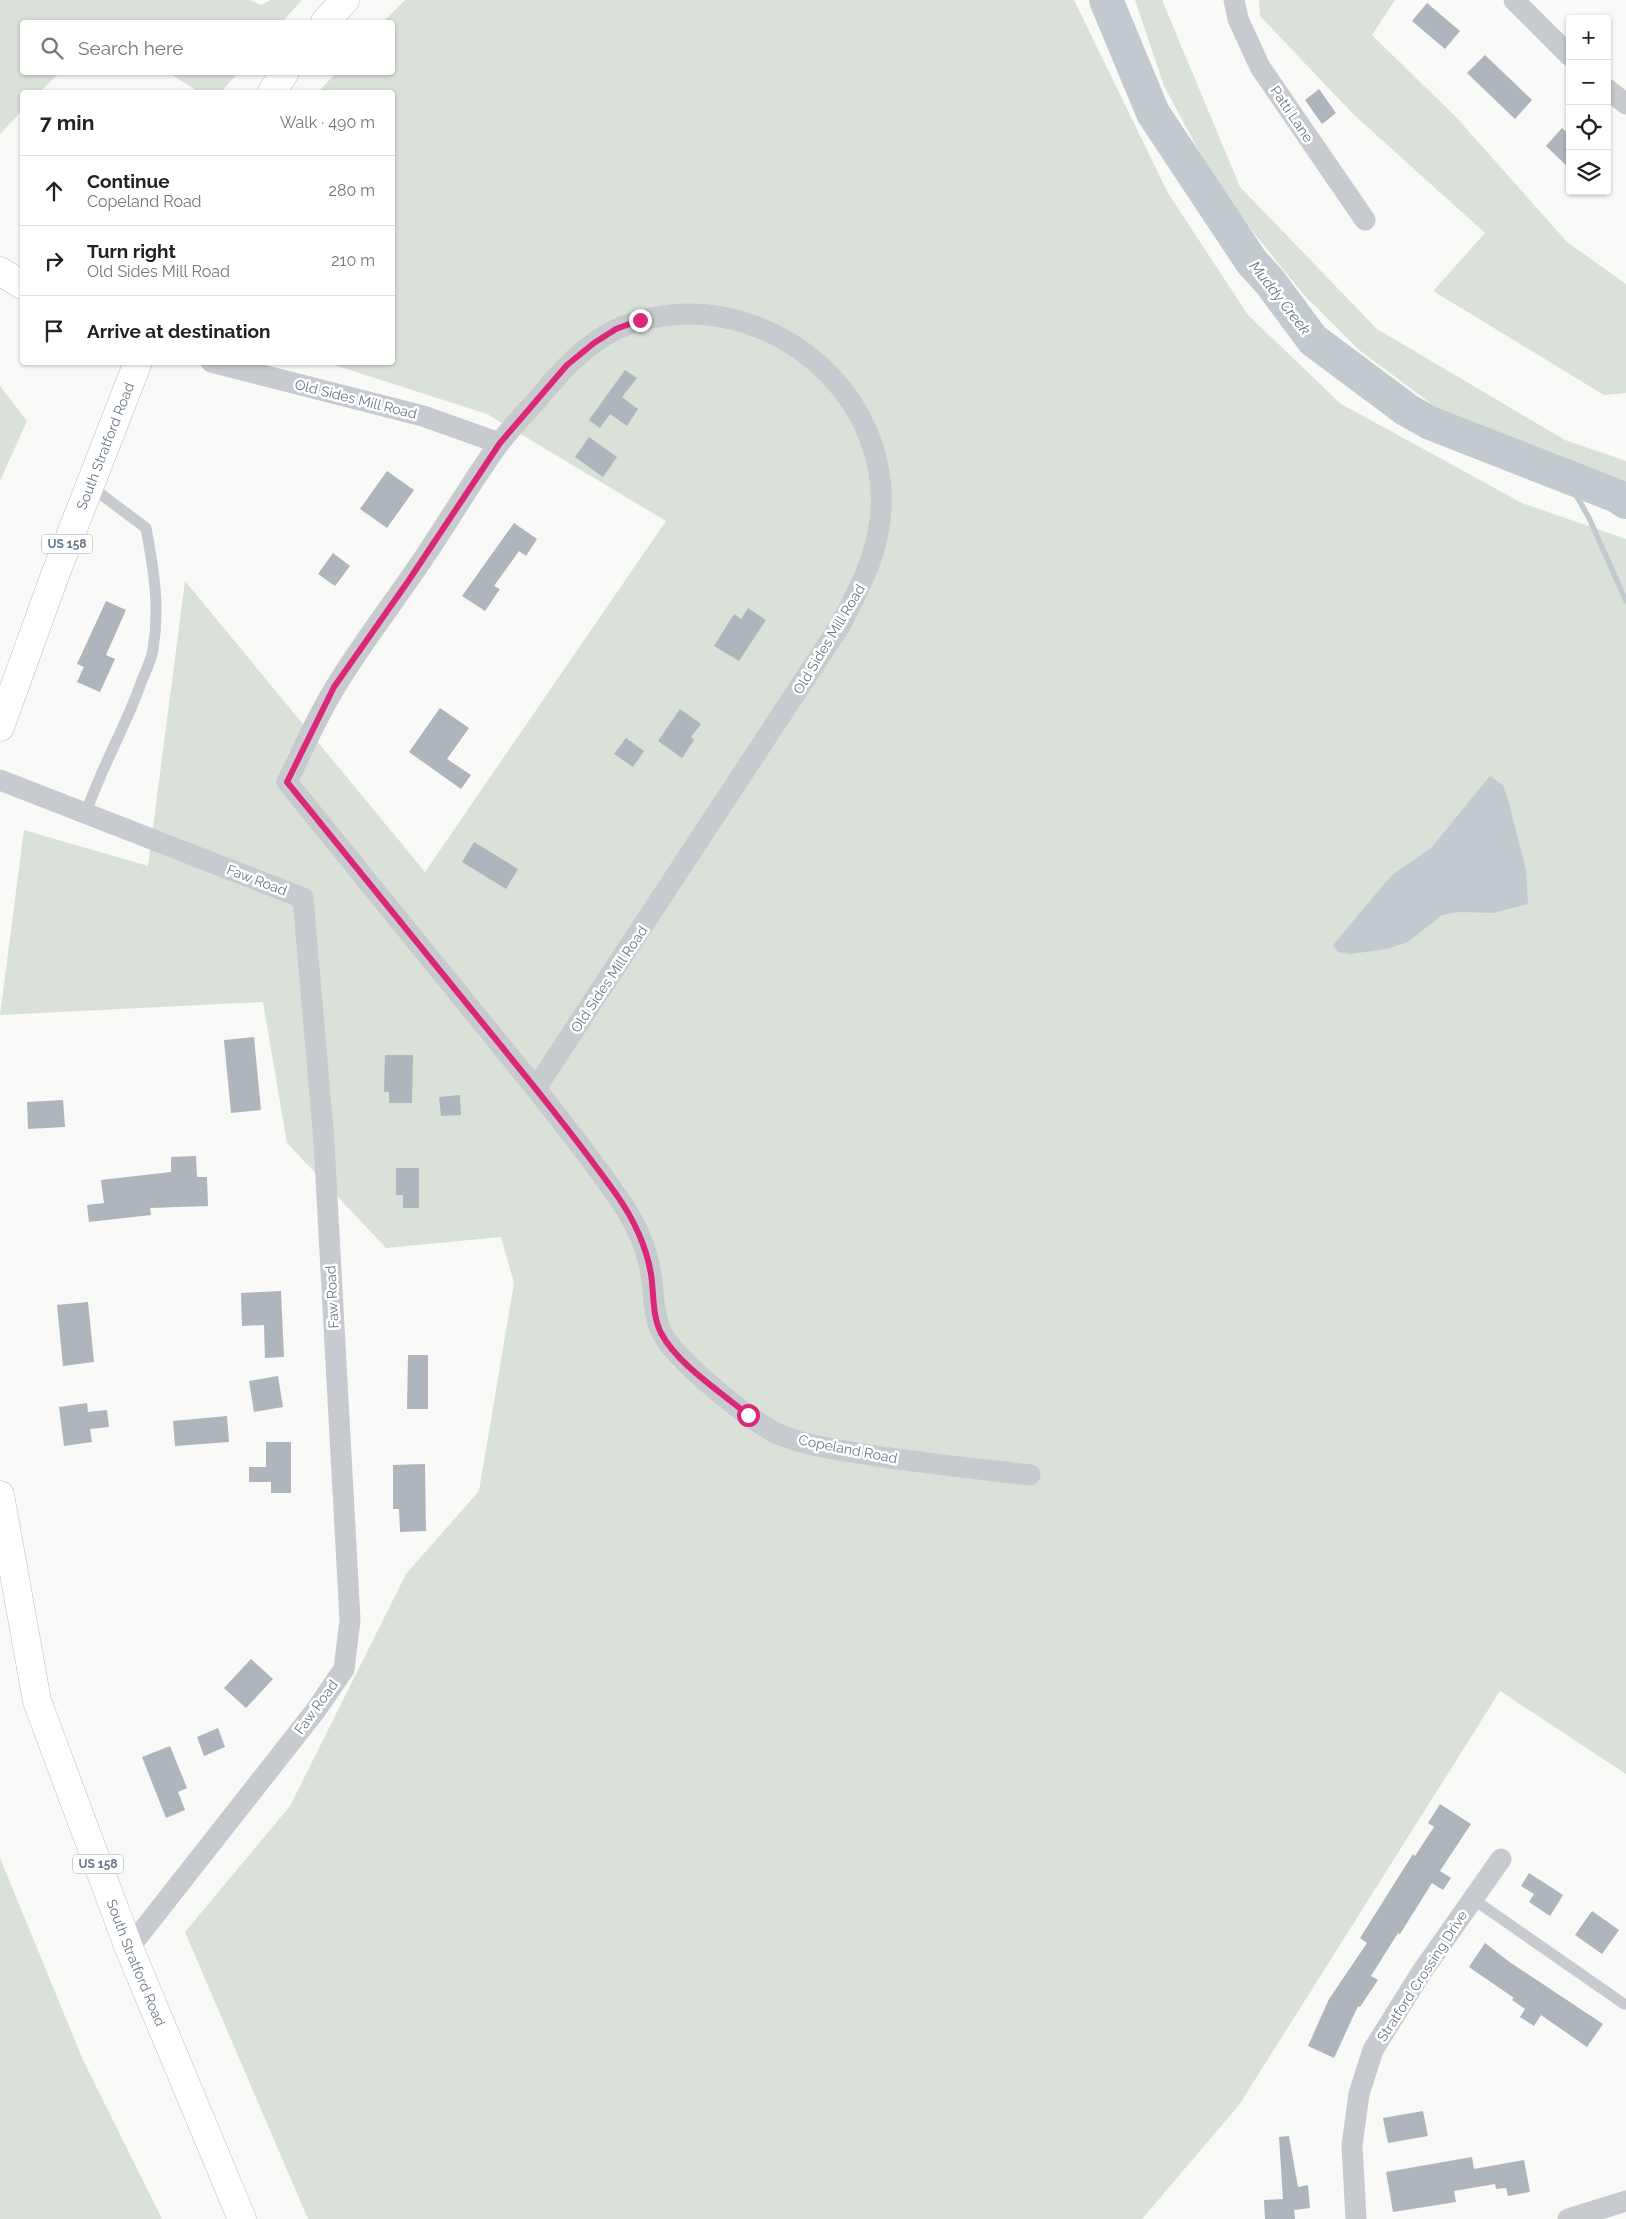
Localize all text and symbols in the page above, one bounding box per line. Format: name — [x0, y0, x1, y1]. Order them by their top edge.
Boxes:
map controls — [1566, 15, 1611, 195]
button: + — [1566, 15, 1611, 60]
search box — [20, 20, 395, 75]
icon: search — [38, 34, 66, 62]
text: Search here — [78, 37, 184, 59]
button: − — [1566, 60, 1611, 105]
street label: Patti Lane — [1267, 83, 1317, 145]
button: locate — [1566, 105, 1611, 150]
text: 7 min — [40, 110, 94, 135]
text: Walk · 490 m — [280, 113, 375, 132]
button: layers — [1566, 150, 1611, 195]
text: Continue — [87, 170, 170, 192]
icon: ahead — [40, 177, 68, 205]
text: 280 m — [329, 181, 375, 200]
text: Copeland Road — [87, 192, 202, 211]
text: Turn right — [87, 240, 176, 262]
icon: right — [40, 247, 68, 275]
text: 210 m — [331, 251, 375, 270]
water label: Muddy Creek — [1246, 258, 1314, 338]
text: Old Sides Mill Road — [87, 262, 230, 281]
route end — [629, 309, 652, 332]
icon: arrive — [40, 317, 68, 345]
text: Arrive at destination — [87, 320, 271, 342]
street label: Old Sides Mill Road — [293, 376, 419, 422]
street label: South Stratford Road — [73, 380, 137, 512]
road number: US 158 — [42, 534, 92, 554]
street label: Old Sides Mill Road — [790, 581, 868, 697]
street label: Faw Road — [225, 861, 289, 899]
street label: Old Sides Mill Road — [567, 923, 651, 1035]
street label: Faw Road — [322, 1265, 342, 1329]
route start — [737, 1404, 760, 1427]
street label: Copeland Road — [797, 1432, 899, 1466]
street label: Faw Road — [291, 1677, 341, 1737]
road number: US 158 — [73, 1855, 123, 1874]
street label: South Stratford Road — [104, 1897, 169, 2028]
street label: Stratford Crossing Drive — [1374, 1908, 1470, 2044]

